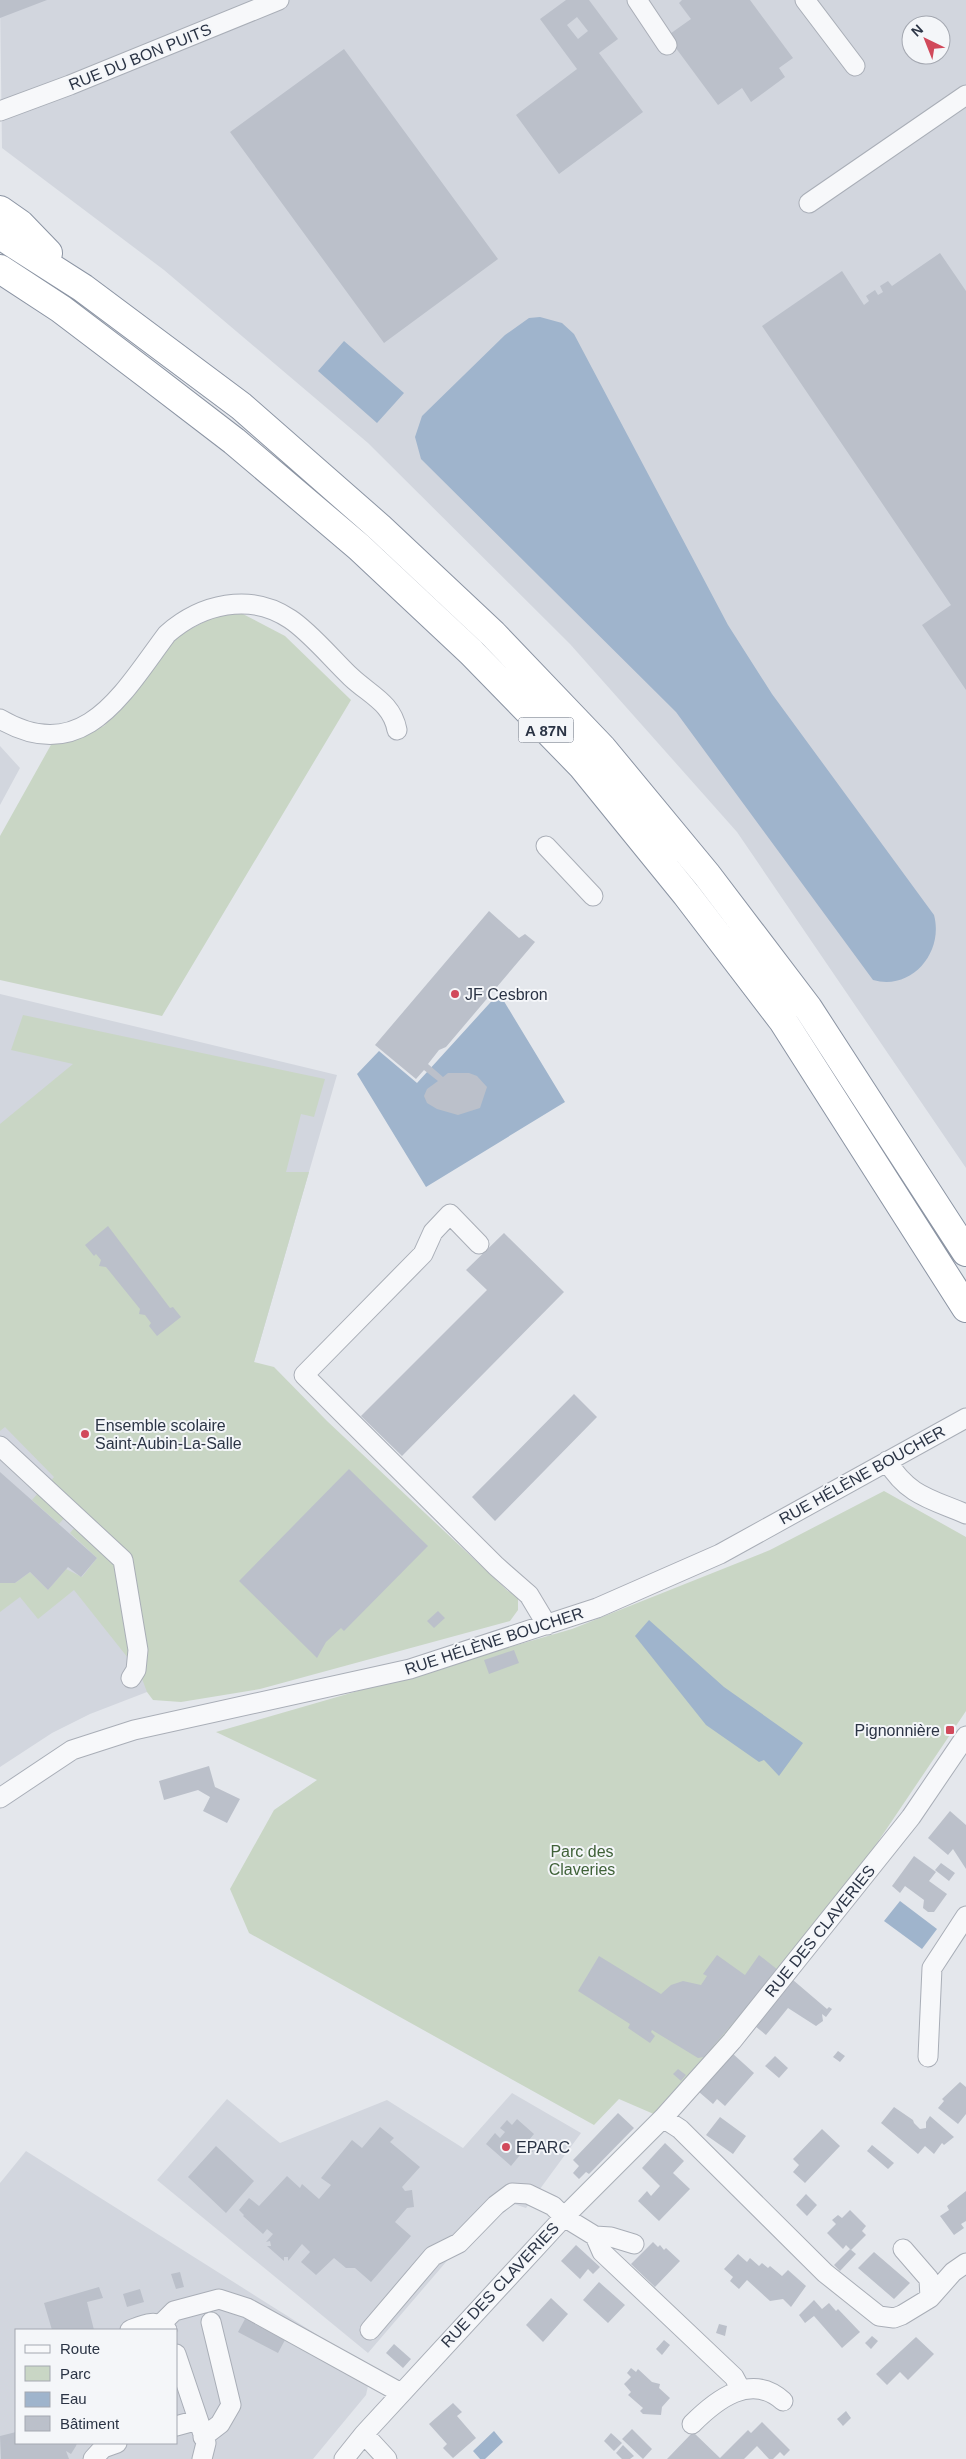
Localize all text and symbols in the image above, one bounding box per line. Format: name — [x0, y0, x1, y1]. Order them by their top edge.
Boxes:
north arrow — [901, 15, 951, 65]
street label: RUE DU BON PUITS — [66, 21, 214, 93]
text: N — [908, 21, 926, 40]
road number: A 87N — [518, 718, 574, 742]
place label: JF Cesbron — [465, 986, 548, 1003]
marker: JF Cesbron — [449, 988, 461, 1000]
place label: Ensemble scolaire Saint-Aubin-La-Salle — [95, 1417, 242, 1452]
street label: RUE HÉLÈNE BOUCHER — [776, 1421, 948, 1528]
marker: Ensemble scolaire Saint-Aubin-La-Salle — [79, 1428, 91, 1440]
street label: RUE HÉLÈNE BOUCHER — [402, 1603, 585, 1678]
place label: Pignonnière — [855, 1722, 940, 1739]
marker: Pignonnière — [944, 1724, 956, 1736]
park label: Parc des Claveries — [549, 1843, 615, 1878]
street label: RUE DES CLAVERIES — [762, 1862, 878, 2000]
place label: EPARC — [516, 2139, 570, 2156]
marker: EPARC — [500, 2141, 512, 2153]
street label: RUE DES CLAVERIES — [438, 2219, 562, 2351]
legend — [15, 2329, 178, 2444]
text: Route — [60, 2340, 100, 2357]
text: Parc — [60, 2365, 91, 2382]
text: Eau — [60, 2390, 87, 2407]
text: Bâtiment — [60, 2415, 120, 2432]

